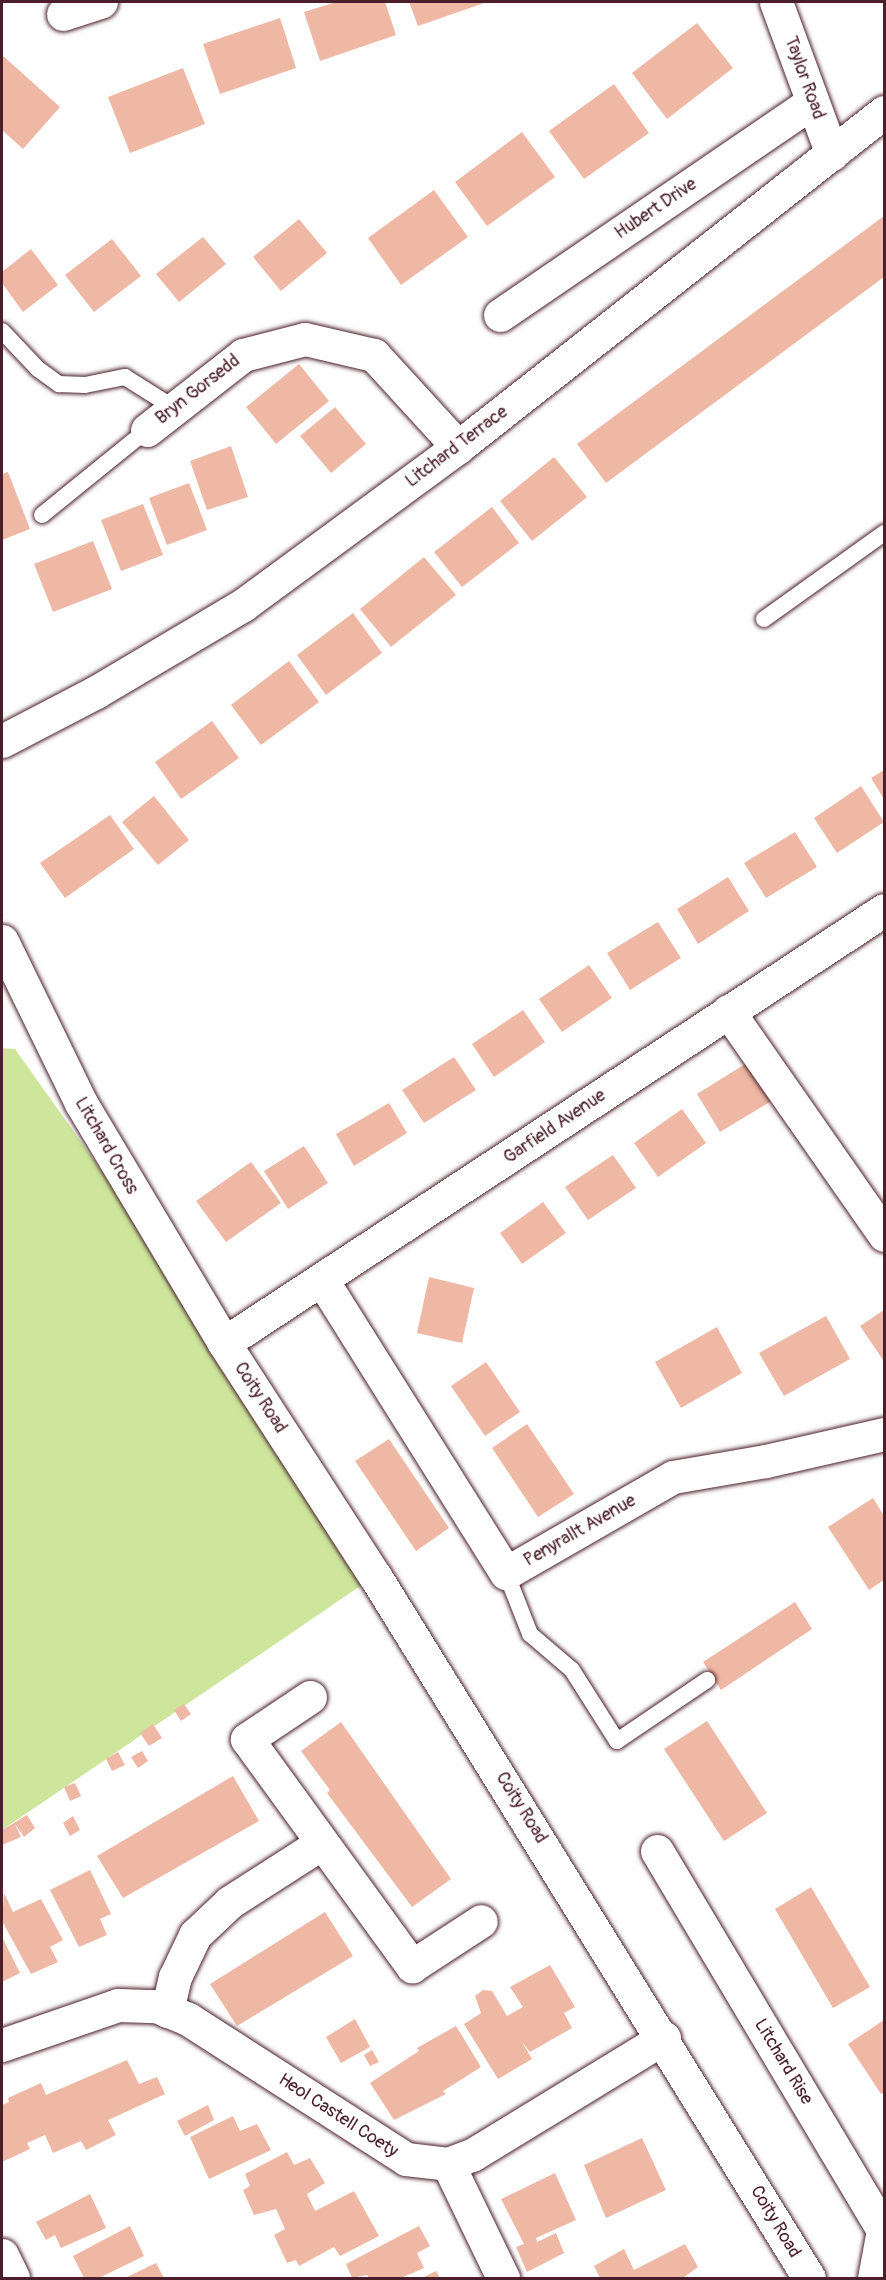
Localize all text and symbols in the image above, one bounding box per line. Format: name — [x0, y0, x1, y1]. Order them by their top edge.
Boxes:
street label: Taylor Road — [779, 34, 829, 122]
street label: Hubert Drive — [611, 174, 701, 244]
street label: Bryn Gorsedd — [152, 350, 244, 430]
street label: Litchard Terrace — [402, 402, 512, 492]
street label: Garfield Avenue — [500, 1085, 610, 1169]
street label: Litchard Cross — [70, 1094, 142, 1198]
street label: Coity Road — [229, 1359, 291, 1437]
street label: Penyrallt Avenue — [520, 1490, 640, 1572]
street label: Coity Road — [491, 1768, 551, 1848]
street label: Litchard Rise — [749, 2015, 817, 2109]
street label: Heol Castell Coety — [274, 2069, 402, 2163]
street label: Coity Road — [745, 2182, 805, 2262]

